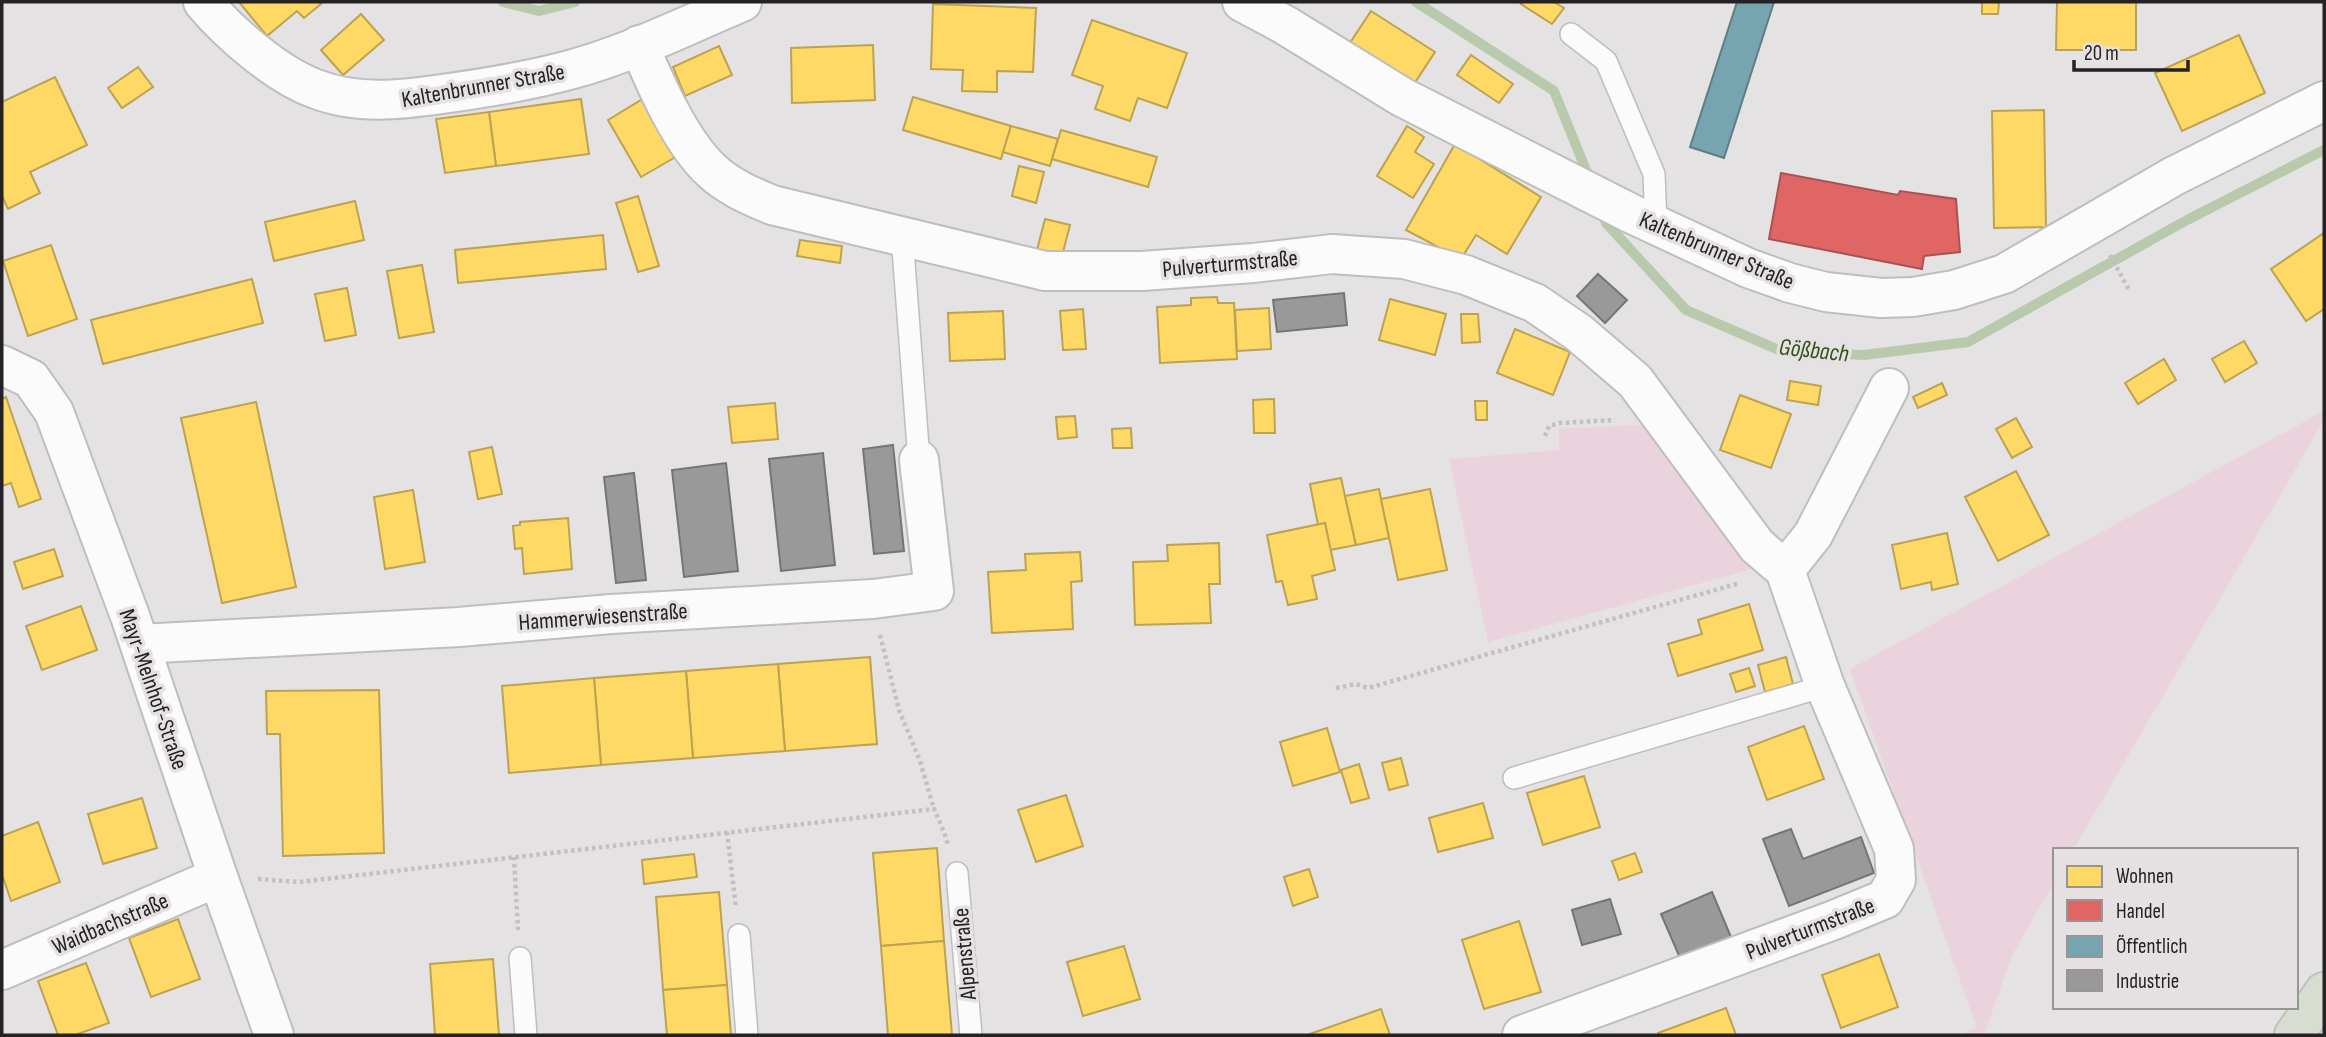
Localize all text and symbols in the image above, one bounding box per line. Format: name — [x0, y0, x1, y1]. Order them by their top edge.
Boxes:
scale bar — [2074, 28, 2188, 72]
text: 20 m — [2084, 41, 2119, 66]
street label: Kaltenbrunner Straße — [399, 58, 567, 114]
street label: Kaltenbrunner Straße — [1635, 206, 1798, 296]
street label: Pulverturmstraße — [1161, 244, 1299, 284]
water label: Gößbach — [1777, 332, 1850, 369]
street label: Hammerwiesenstraße — [518, 597, 688, 637]
street label: Mayr-Melnhof-Straße — [112, 605, 194, 773]
legend — [2053, 848, 2298, 1009]
text: Wohnen — [2116, 864, 2173, 889]
street label: Waidbachstraße — [48, 887, 173, 961]
street label: Pulverturmstraße — [1742, 892, 1879, 966]
text: Handel — [2116, 899, 2165, 924]
street label: Alpenstraße — [947, 907, 983, 1002]
text: Öffentlich — [2116, 934, 2188, 959]
text: Industrie — [2116, 969, 2179, 994]

